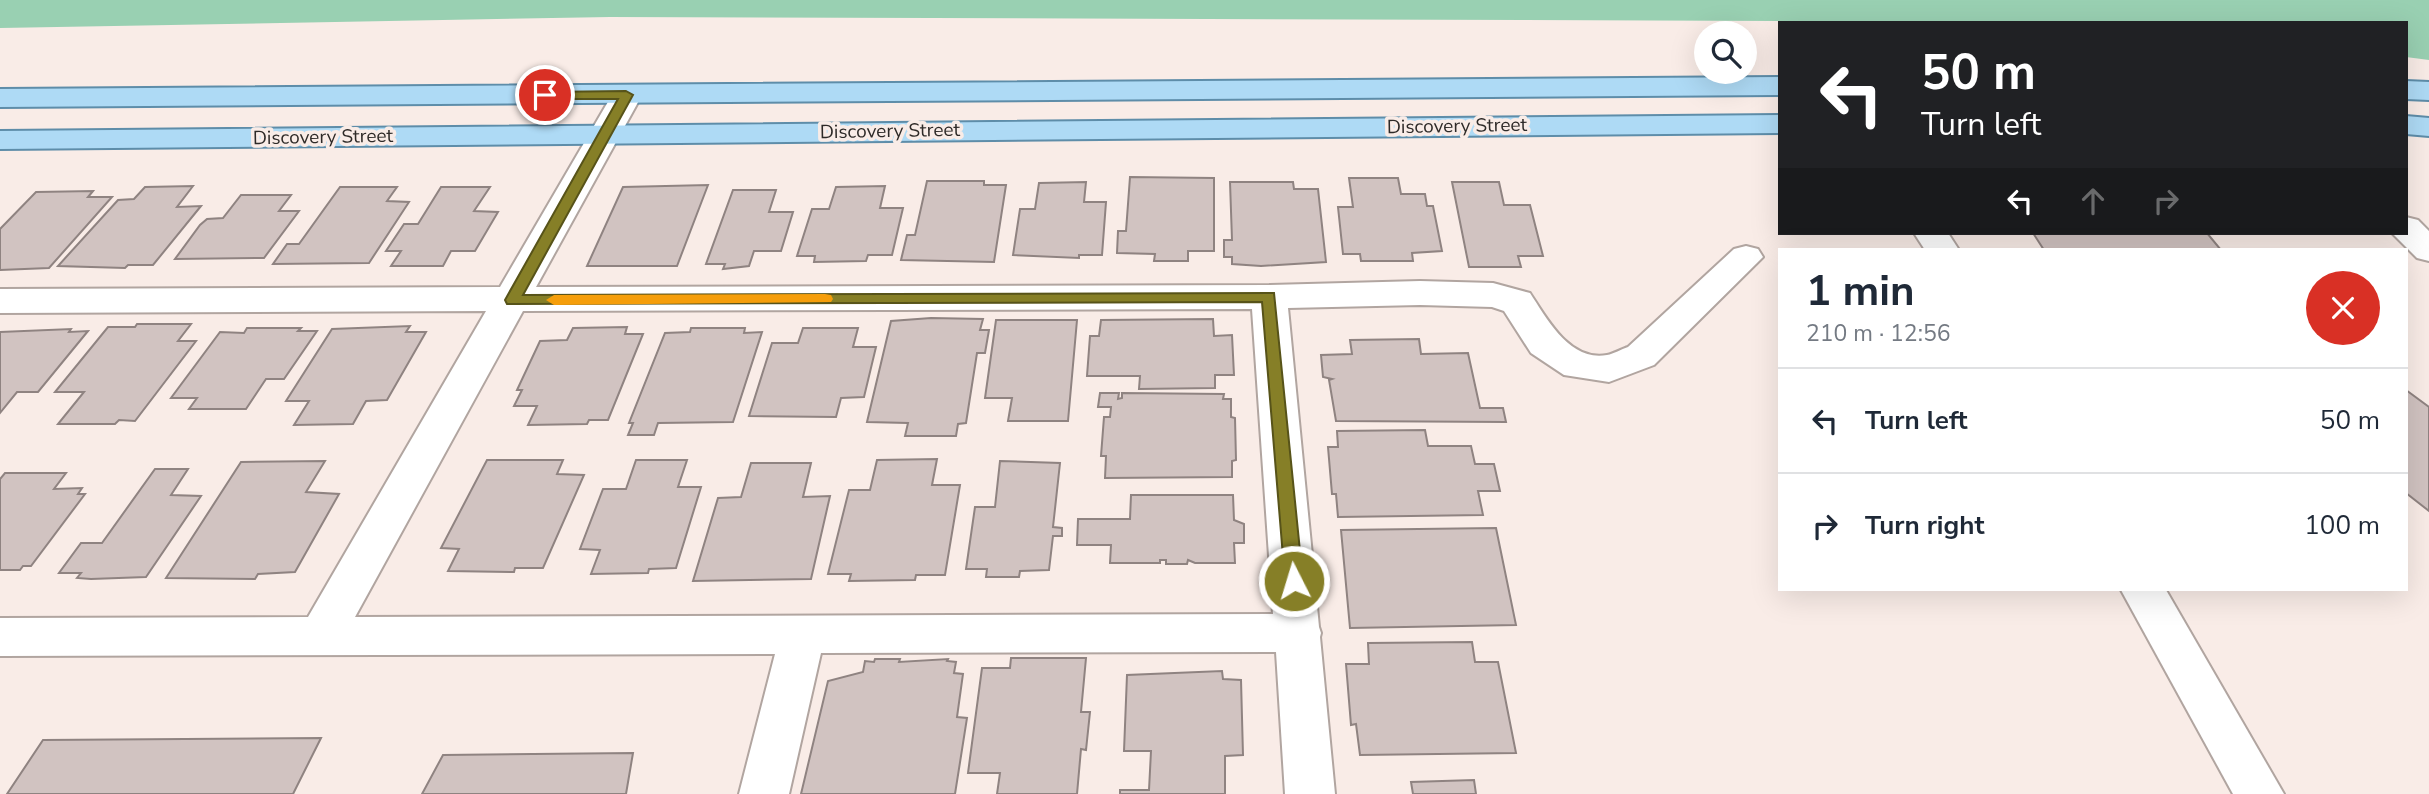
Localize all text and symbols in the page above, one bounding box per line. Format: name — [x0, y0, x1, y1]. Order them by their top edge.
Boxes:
map controls — [1694, 21, 1757, 84]
button: search — [1694, 21, 1757, 84]
text: 50 m — [1921, 39, 2036, 106]
icon: left — [1806, 49, 1897, 140]
pin — [515, 65, 575, 125]
icon: arrive — [526, 76, 564, 114]
text: Turn left — [1921, 103, 2041, 146]
street label: Discovery Street — [1387, 112, 1528, 140]
street label: Discovery Street — [820, 117, 961, 145]
street label: Discovery Street — [253, 123, 394, 151]
icon: left — [2001, 182, 2039, 220]
icon: ahead — [2074, 182, 2112, 220]
icon: right — [2147, 182, 2185, 220]
text: 1 min — [1806, 263, 1915, 320]
button: close — [2306, 271, 2380, 345]
text: 210 m · 12:56 — [1806, 318, 1951, 349]
icon: left — [1806, 402, 1844, 440]
text: Turn left — [1865, 403, 1968, 438]
text: 50 m — [2320, 403, 2380, 438]
icon: right — [1806, 507, 1844, 545]
text: Turn right — [1865, 508, 1984, 543]
text: 100 m — [2304, 508, 2380, 543]
position arrow — [1257, 544, 1331, 618]

